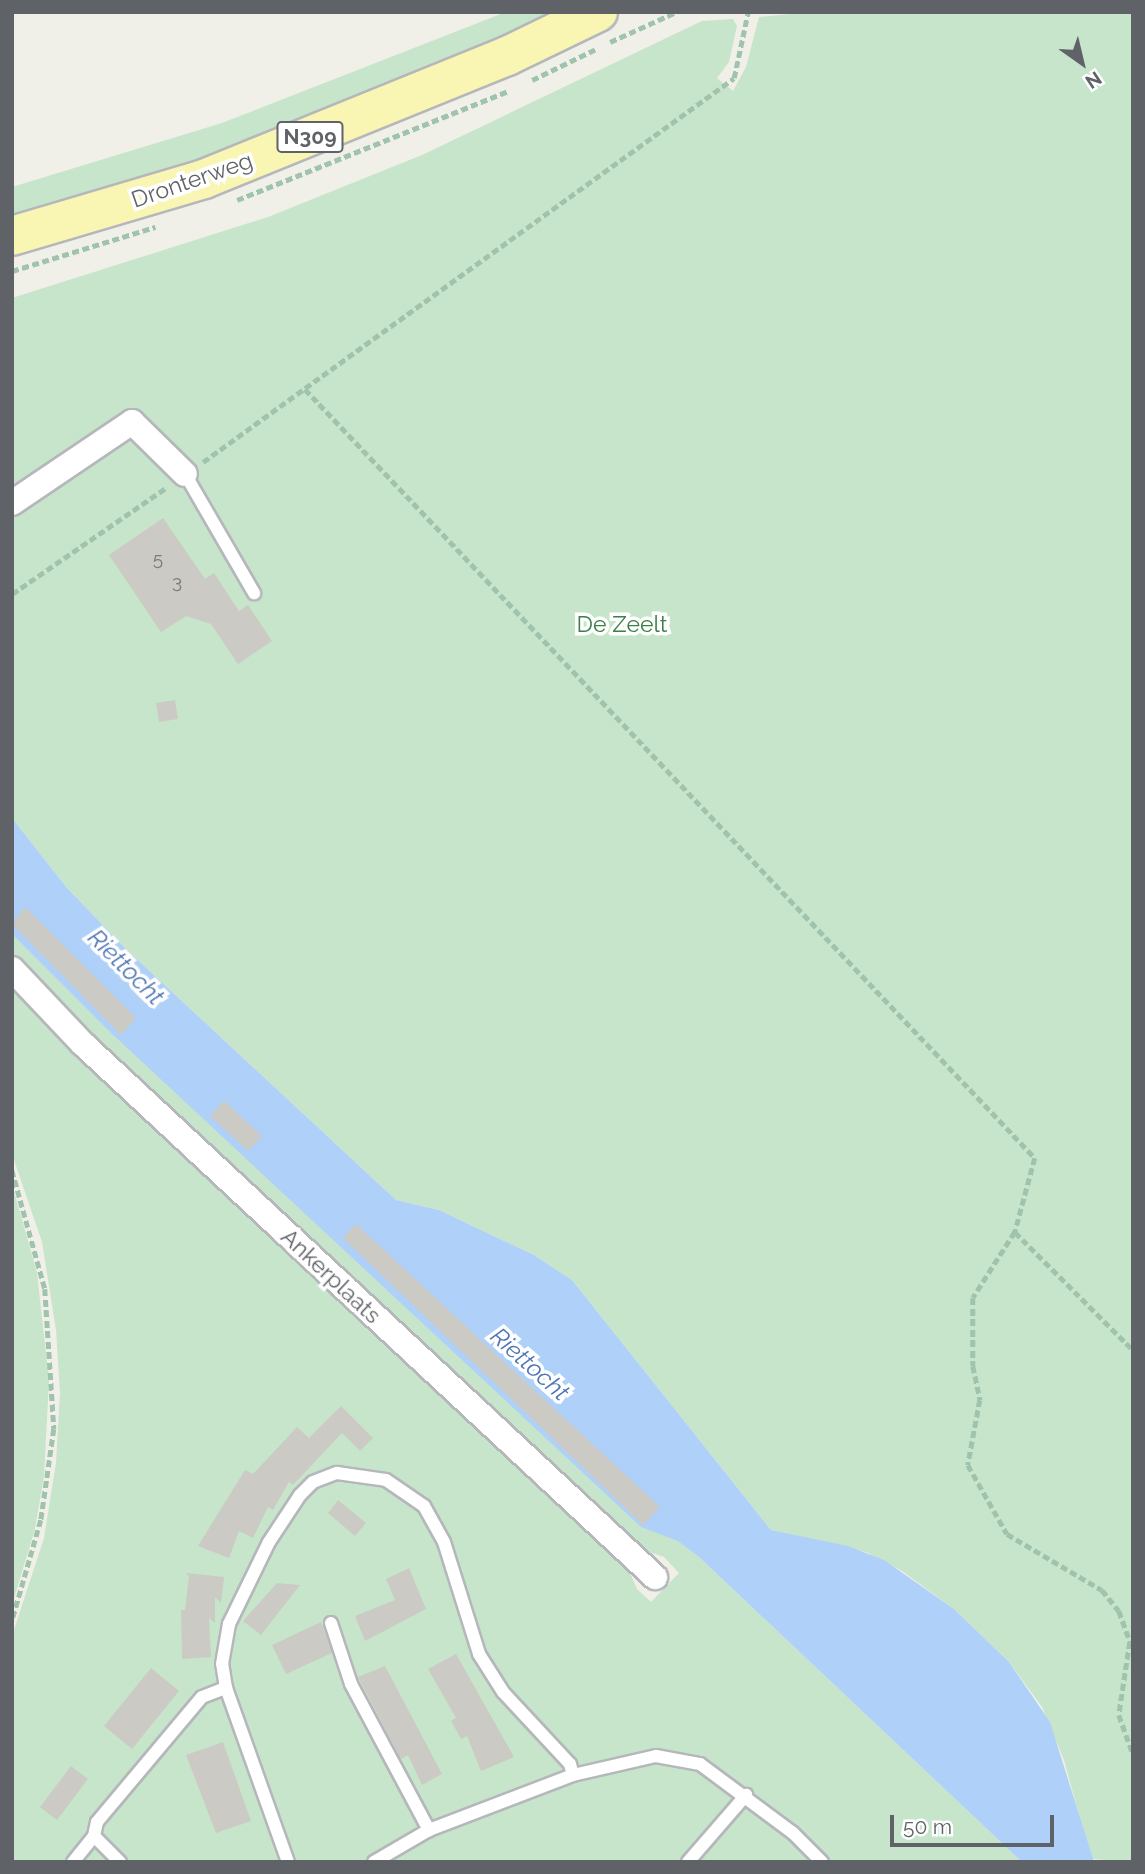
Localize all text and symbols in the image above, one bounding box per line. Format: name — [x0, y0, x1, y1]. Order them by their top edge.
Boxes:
north arrow — [1047, 28, 1117, 98]
text: N — [1082, 67, 1106, 94]
road number: N309 — [275, 120, 345, 154]
street label: Dronterweg — [128, 146, 256, 214]
house number: 5 — [153, 548, 163, 570]
house number: 3 — [172, 571, 182, 593]
park label: De Zeelt — [577, 610, 667, 638]
water label: Riettocht — [82, 923, 170, 1011]
street label: Ankerplaats — [275, 1223, 387, 1329]
water label: Riettocht — [485, 1321, 575, 1407]
scale bar — [893, 1800, 1058, 1844]
text: 50 m — [903, 1814, 952, 1839]

